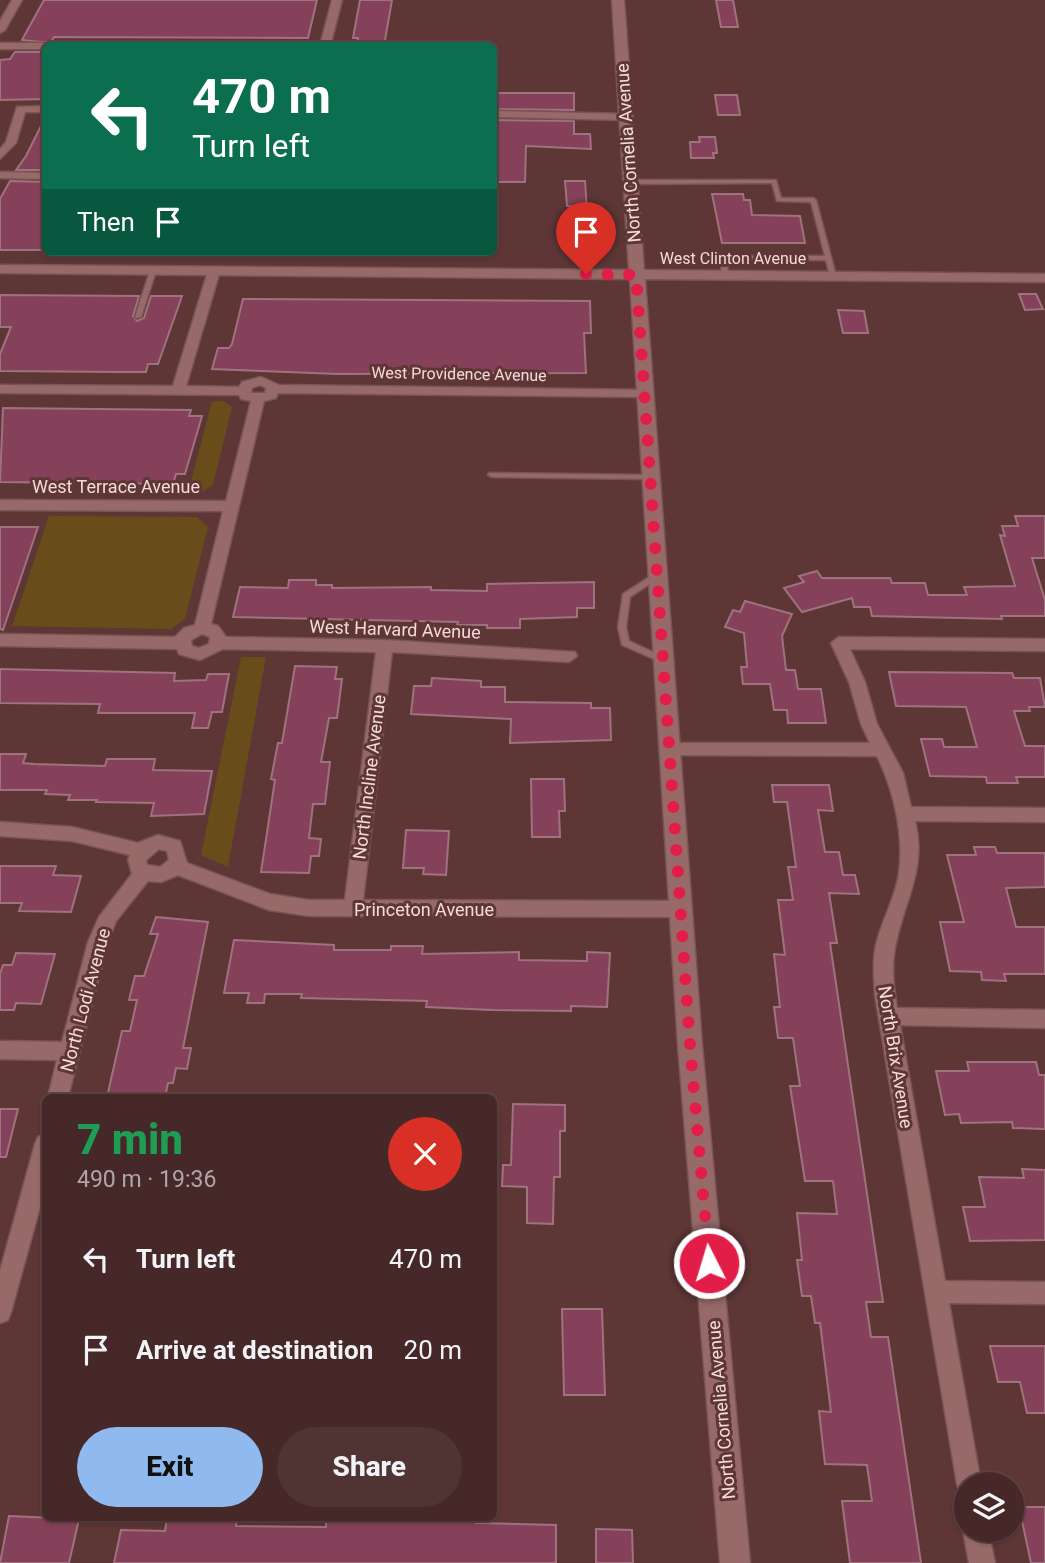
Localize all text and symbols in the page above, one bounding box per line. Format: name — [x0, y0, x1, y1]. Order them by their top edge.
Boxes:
street label: North Cornelia Avenue — [611, 63, 645, 243]
text: 470 m — [192, 68, 331, 125]
icon: left — [77, 70, 168, 161]
text: Turn left — [192, 127, 310, 165]
pin — [556, 202, 616, 274]
icon: arrive — [149, 203, 187, 241]
text: Then — [77, 207, 135, 237]
icon: arrive — [567, 213, 605, 251]
street label: West Clinton Avenue — [660, 249, 806, 268]
street label: West Providence Avenue — [371, 363, 547, 385]
street label: West Terrace Avenue — [32, 476, 200, 497]
street label: West Harvard Avenue — [309, 616, 481, 642]
street label: North Incline Avenue — [348, 693, 390, 861]
street label: Princeton Avenue — [354, 899, 494, 920]
street label: North Lodi Avenue — [56, 926, 114, 1074]
street label: North Brix Avenue — [874, 984, 918, 1130]
text: 7 min — [77, 1115, 183, 1164]
button: close — [388, 1117, 462, 1191]
text: 490 m · 19:36 — [77, 1166, 216, 1193]
position arrow — [672, 1226, 746, 1300]
icon: left — [77, 1240, 115, 1278]
text: Turn left — [136, 1244, 235, 1274]
text: 470 m — [389, 1244, 462, 1274]
street label: North Cornelia Avenue — [703, 1320, 739, 1500]
icon: arrive — [77, 1331, 115, 1369]
text: Arrive at destination — [136, 1335, 373, 1365]
text: 20 m — [404, 1335, 462, 1365]
button: Exit — [77, 1427, 263, 1507]
button: Share — [277, 1427, 462, 1507]
map controls — [954, 1472, 1024, 1542]
button: layers — [954, 1472, 1024, 1542]

